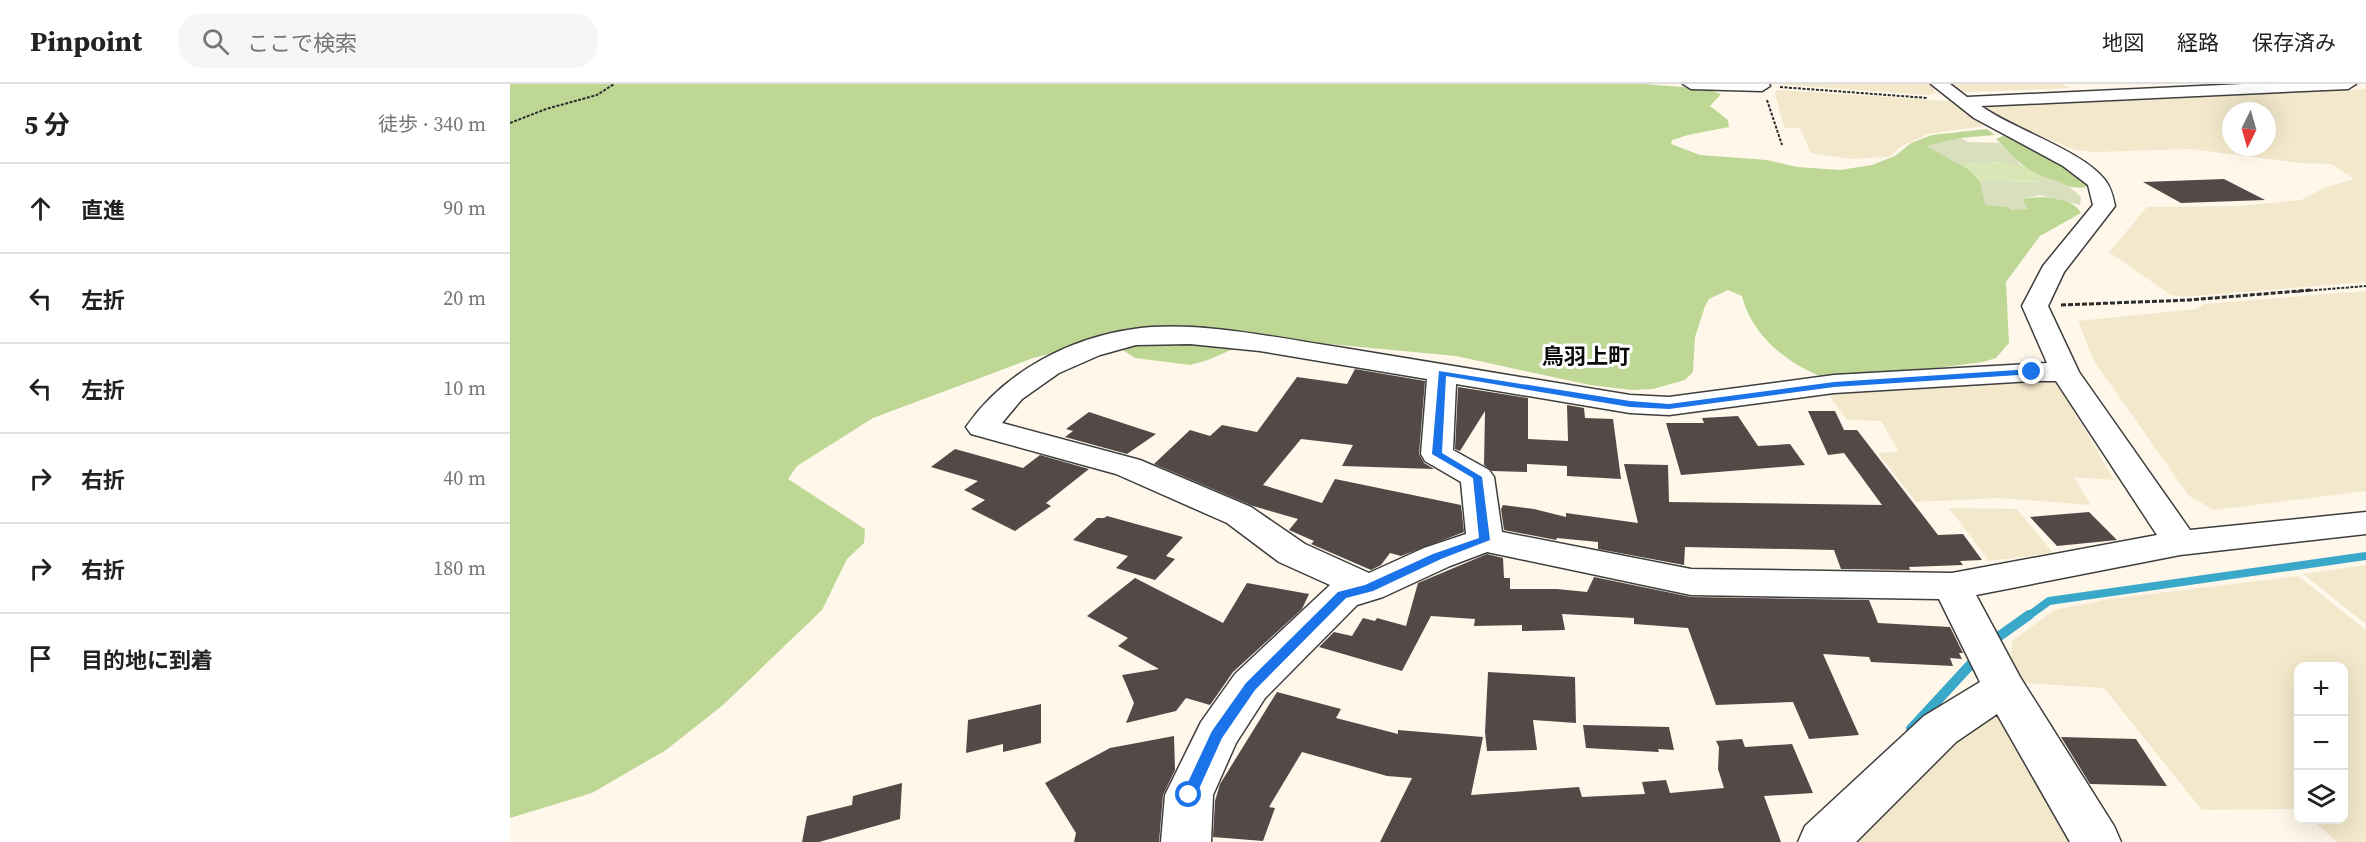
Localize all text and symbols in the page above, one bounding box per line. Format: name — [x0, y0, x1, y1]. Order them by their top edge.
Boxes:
search box — [178, 14, 598, 68]
text: Pinpoint — [30, 22, 142, 60]
icon: search — [199, 25, 232, 58]
text: ここで検索 — [247, 28, 357, 58]
text: 地図 — [2102, 28, 2144, 57]
text: 経路 — [2177, 28, 2219, 57]
text: 保存済み — [2252, 28, 2336, 57]
north arrow — [2222, 102, 2276, 156]
text: 5 分 — [24, 107, 70, 143]
text: 徒歩 · 340 m — [378, 110, 486, 138]
icon: ahead — [24, 192, 57, 225]
text: 90 m — [443, 194, 486, 222]
text: 直進 — [81, 195, 125, 225]
icon: left — [24, 282, 57, 315]
text: 20 m — [443, 284, 486, 312]
text: 左折 — [81, 285, 125, 315]
district label: 鳥羽上町 — [1542, 341, 1630, 371]
route end — [2018, 358, 2044, 384]
icon: left — [24, 372, 57, 405]
text: 10 m — [443, 374, 486, 402]
text: 左折 — [81, 375, 125, 405]
icon: right — [24, 462, 57, 495]
text: 40 m — [443, 464, 486, 492]
text: 右折 — [81, 465, 125, 495]
icon: right — [24, 552, 57, 585]
text: 180 m — [433, 554, 486, 582]
text: 右折 — [81, 555, 125, 585]
icon: arrive — [24, 642, 57, 675]
text: 目的地に到着 — [81, 645, 213, 675]
map controls — [2294, 662, 2348, 824]
button: + — [2294, 662, 2348, 716]
button: − — [2294, 716, 2348, 770]
button: layers — [2294, 770, 2348, 824]
route start — [1175, 781, 1201, 807]

